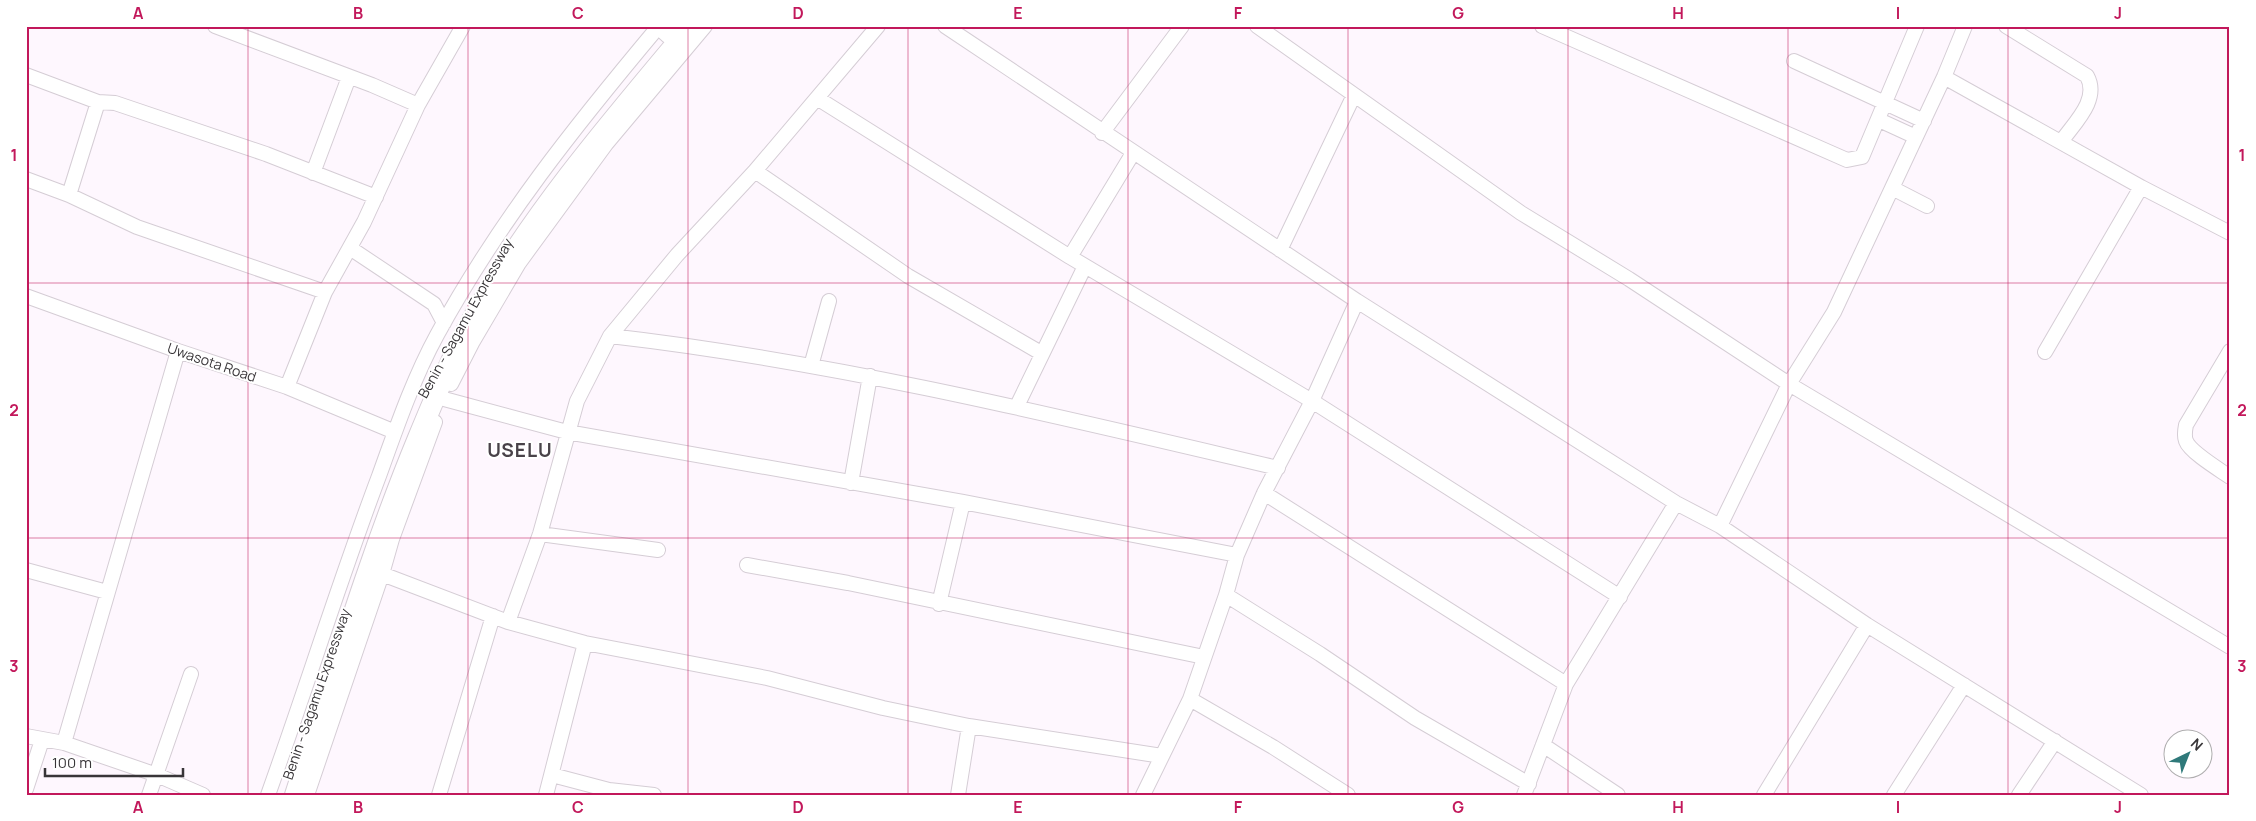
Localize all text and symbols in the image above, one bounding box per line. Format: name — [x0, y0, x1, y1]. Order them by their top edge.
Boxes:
text: A — [133, 2, 144, 24]
text: B — [353, 2, 363, 24]
text: C — [572, 2, 584, 24]
text: D — [792, 2, 804, 24]
text: E — [1013, 2, 1023, 24]
text: F — [1234, 2, 1243, 24]
text: G — [1452, 2, 1464, 24]
text: H — [1672, 2, 1684, 24]
text: I — [1896, 2, 1900, 24]
text: J — [2114, 2, 2122, 24]
text: 1 — [10, 144, 18, 166]
text: 1 — [2238, 144, 2246, 166]
street label: Benin - Sagamu Expressway — [413, 234, 517, 401]
street label: Uwasota Road — [165, 338, 259, 386]
text: 2 — [9, 399, 19, 421]
text: 2 — [2237, 399, 2247, 421]
district label: USELU — [487, 437, 553, 463]
street label: Benin - Sagamu Expressway — [278, 605, 354, 782]
text: 3 — [9, 655, 19, 677]
text: 3 — [2237, 655, 2247, 677]
north arrow — [2164, 728, 2214, 778]
text: N — [2187, 734, 2207, 755]
scale bar — [45, 746, 182, 778]
text: 100 m — [52, 752, 92, 773]
text: A — [133, 796, 144, 818]
text: B — [353, 796, 363, 818]
text: C — [572, 796, 584, 818]
text: D — [792, 796, 804, 818]
text: E — [1013, 796, 1023, 818]
text: F — [1234, 796, 1243, 818]
text: G — [1452, 796, 1464, 818]
text: H — [1672, 796, 1684, 818]
text: I — [1896, 796, 1900, 818]
text: J — [2114, 796, 2122, 818]

